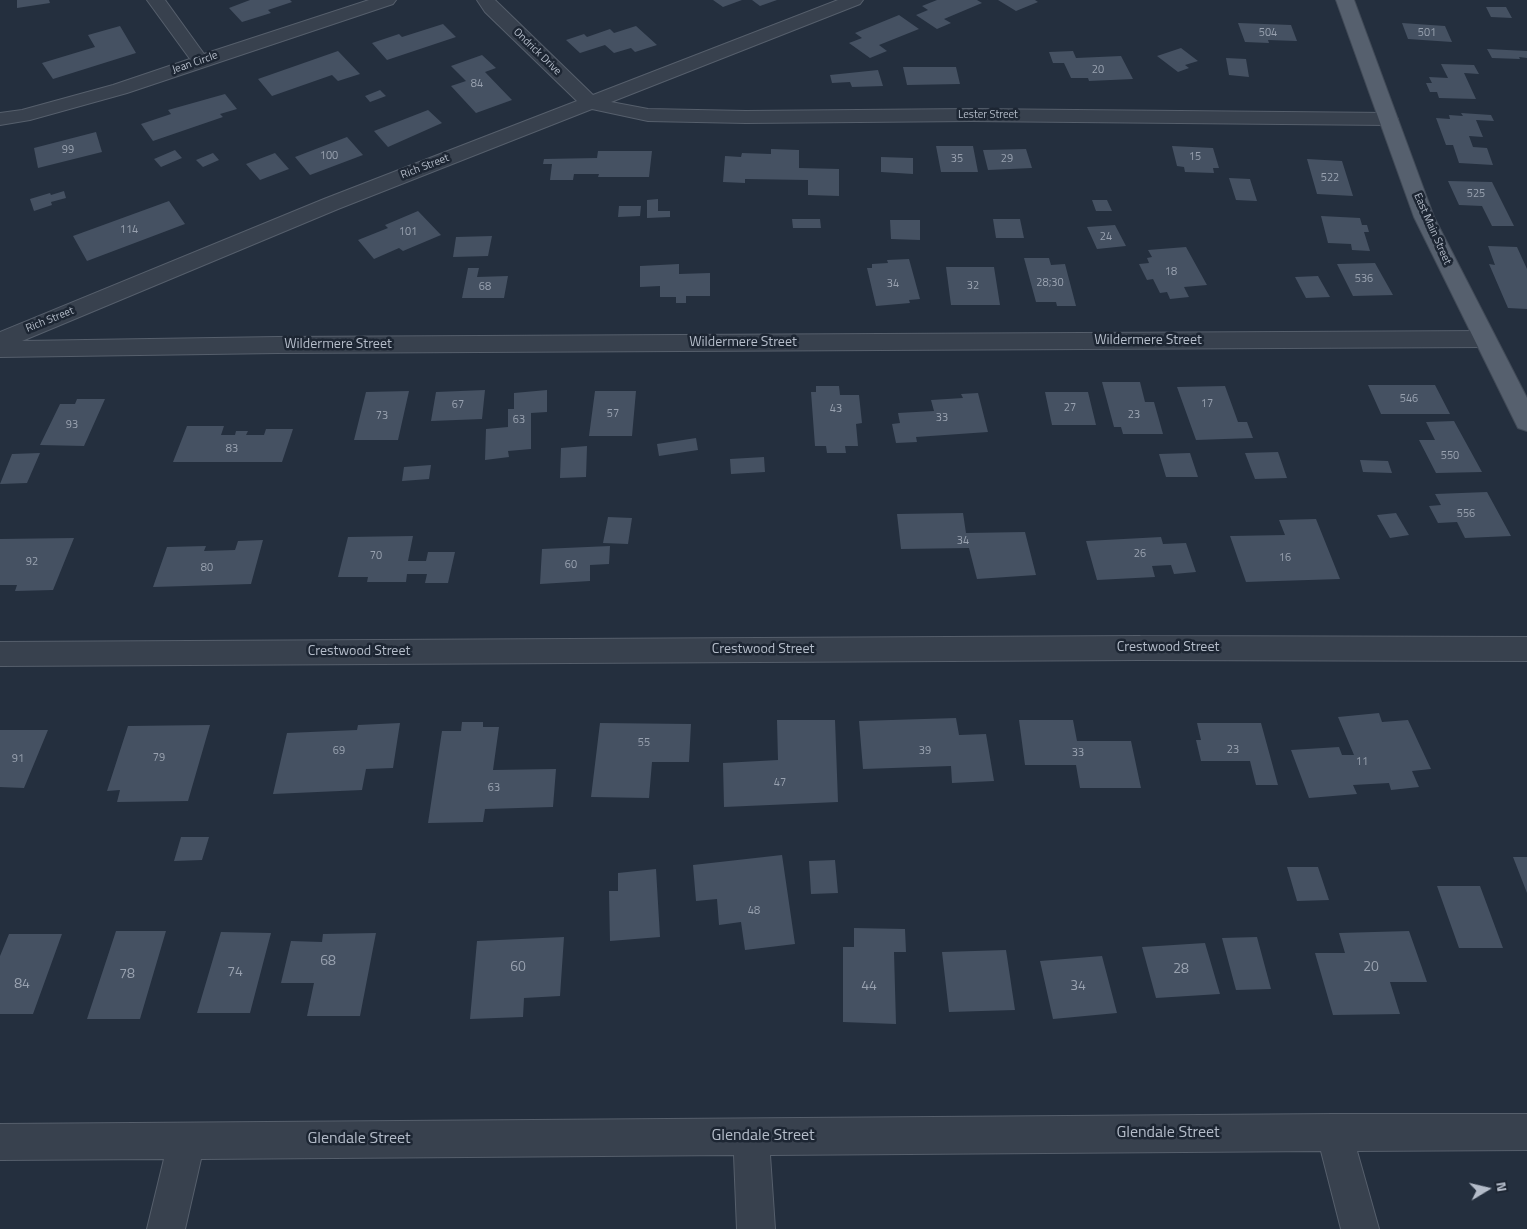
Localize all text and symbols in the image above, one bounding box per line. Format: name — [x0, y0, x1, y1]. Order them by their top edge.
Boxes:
street label: Ondrick Drive — [510, 26, 564, 78]
house number: 504 — [1259, 26, 1277, 40]
house number: 501 — [1418, 26, 1436, 40]
street label: Jean Circle — [170, 49, 220, 77]
house number: 20 — [1092, 63, 1104, 77]
house number: 84 — [471, 77, 483, 91]
street label: Lester Street — [958, 108, 1018, 122]
house number: 99 — [62, 143, 74, 157]
house number: 100 — [320, 149, 338, 163]
house number: 15 — [1189, 150, 1201, 164]
street label: Rich Street — [399, 152, 451, 182]
house number: 35 — [951, 152, 963, 166]
house number: 29 — [1001, 152, 1013, 166]
house number: 522 — [1321, 171, 1339, 185]
house number: 525 — [1467, 187, 1485, 201]
street label: East Main Street — [1410, 191, 1454, 267]
house number: 114 — [120, 223, 138, 237]
house number: 101 — [399, 225, 417, 239]
house number: 24 — [1100, 230, 1112, 244]
house number: 18 — [1165, 265, 1177, 279]
house number: 536 — [1355, 272, 1373, 286]
house number: 28;30 — [1036, 276, 1064, 290]
house number: 34 — [887, 277, 899, 291]
house number: 32 — [967, 279, 979, 293]
house number: 68 — [479, 280, 491, 294]
street label: Rich Street — [24, 304, 76, 336]
street label: Wildermere Street — [1094, 333, 1202, 349]
street label: Wildermere Street — [689, 335, 797, 351]
street label: Wildermere Street — [284, 337, 392, 353]
house number: 546 — [1400, 392, 1418, 406]
house number: 17 — [1201, 397, 1213, 411]
house number: 67 — [452, 398, 464, 412]
house number: 27 — [1064, 401, 1076, 415]
house number: 43 — [830, 402, 842, 416]
house number: 57 — [607, 407, 619, 421]
house number: 23 — [1128, 408, 1140, 422]
house number: 73 — [376, 409, 388, 423]
house number: 33 — [936, 411, 948, 425]
house number: 63 — [513, 413, 525, 427]
house number: 93 — [66, 418, 78, 432]
house number: 83 — [226, 442, 238, 456]
house number: 550 — [1441, 449, 1459, 463]
house number: 556 — [1457, 507, 1475, 521]
house number: 34 — [957, 534, 969, 548]
house number: 26 — [1134, 547, 1146, 561]
house number: 70 — [370, 549, 382, 563]
house number: 16 — [1279, 551, 1291, 565]
house number: 92 — [26, 555, 38, 569]
house number: 60 — [565, 558, 577, 572]
house number: 80 — [201, 561, 213, 575]
street label: Crestwood Street — [1117, 640, 1219, 656]
street label: Crestwood Street — [712, 642, 814, 658]
street label: Crestwood Street — [308, 644, 410, 660]
house number: 55 — [638, 736, 650, 750]
house number: 23 — [1227, 743, 1239, 757]
house number: 69 — [333, 744, 345, 758]
house number: 39 — [919, 744, 931, 758]
house number: 33 — [1072, 746, 1084, 760]
house number: 79 — [153, 751, 165, 765]
house number: 91 — [12, 752, 24, 766]
house number: 11 — [1356, 755, 1368, 769]
house number: 47 — [774, 776, 786, 790]
house number: 63 — [488, 781, 500, 795]
house number: 48 — [748, 904, 760, 918]
house number: 68 — [320, 954, 336, 970]
house number: 60 — [510, 960, 526, 976]
house number: 20 — [1363, 960, 1379, 976]
house number: 28 — [1173, 962, 1189, 978]
house number: 74 — [227, 965, 243, 981]
house number: 78 — [119, 967, 135, 983]
house number: 84 — [14, 977, 30, 993]
house number: 44 — [861, 979, 877, 995]
house number: 34 — [1070, 979, 1086, 995]
street label: Glendale Street — [1116, 1123, 1220, 1143]
street label: Glendale Street — [711, 1126, 815, 1146]
street label: Glendale Street — [307, 1129, 411, 1149]
north arrow — [1462, 1164, 1512, 1214]
text: N — [1491, 1180, 1513, 1193]

